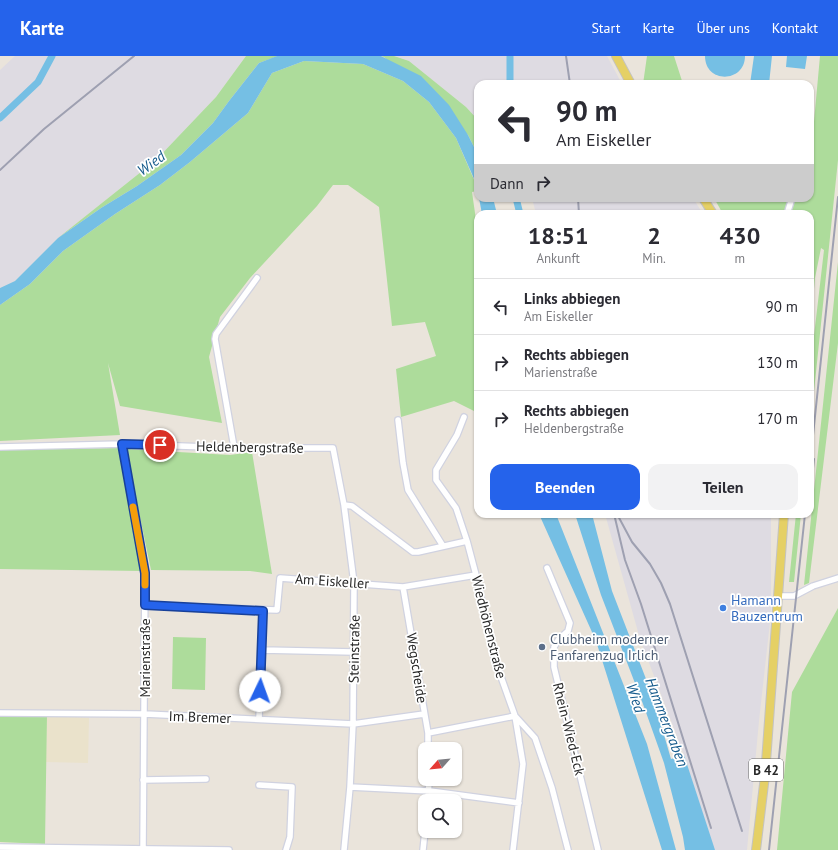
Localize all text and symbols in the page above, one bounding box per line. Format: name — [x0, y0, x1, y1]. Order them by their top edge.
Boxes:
text: Karte — [20, 16, 64, 40]
text: Start — [591, 19, 620, 37]
text: Karte — [642, 19, 674, 37]
text: Über uns — [696, 19, 750, 37]
text: Kontakt — [772, 19, 818, 37]
text: 90 m — [556, 92, 617, 129]
icon: left — [490, 96, 542, 148]
text: Am Eiskeller — [556, 128, 651, 151]
water label: Wied — [133, 146, 169, 180]
icon: right — [532, 172, 554, 194]
text: Dann — [490, 174, 524, 193]
text: 18:51 — [528, 220, 589, 251]
text: 2 — [647, 220, 661, 251]
text: 430 — [719, 220, 760, 251]
text: Ankunft — [536, 250, 580, 267]
text: Min. — [642, 250, 666, 267]
text: m — [735, 250, 745, 267]
text: Links abbiegen — [524, 289, 620, 308]
icon: left — [490, 296, 512, 318]
text: 90 m — [765, 297, 798, 316]
text: Am Eiskeller — [524, 308, 593, 325]
text: Rechts abbiegen — [524, 345, 629, 364]
icon: right — [490, 352, 512, 374]
text: 130 m — [757, 353, 798, 372]
text: Marienstraße — [524, 364, 597, 381]
text: Rechts abbiegen — [524, 401, 629, 420]
icon: right — [490, 408, 512, 430]
text: 170 m — [757, 409, 798, 428]
text: Heldenbergstraße — [524, 420, 624, 437]
pin — [143, 428, 177, 462]
icon: arrive — [149, 434, 171, 456]
street label: Heldenbergstraße — [196, 437, 304, 457]
button: Beenden — [490, 464, 640, 510]
button: Teilen — [648, 464, 798, 510]
street label: Am Eiskeller — [294, 569, 370, 593]
street label: Wiedhöhenstraße — [468, 574, 510, 680]
place label: Hamann Bauzentrum — [731, 591, 803, 625]
marker: Hamann Bauzentrum — [718, 603, 728, 613]
street label: Steinstraße — [344, 615, 364, 683]
street label: Marienstraße — [136, 618, 154, 698]
place label: Clubheim moderner Fanfarenzug Irlich — [550, 630, 669, 664]
street label: Wegscheide — [403, 632, 431, 704]
marker: Clubheim moderner Fanfarenzug Irlich — [537, 642, 547, 652]
position arrow — [239, 670, 281, 712]
water label: Hammergraben — [641, 675, 693, 769]
street label: Rhein-Wied-Eck — [549, 681, 589, 778]
water label: Wied — [622, 681, 650, 716]
street label: Im Bremer — [168, 707, 232, 727]
north arrow — [418, 742, 462, 786]
map controls — [418, 742, 462, 838]
road number: B 42 — [749, 759, 783, 781]
button: search — [418, 794, 462, 838]

